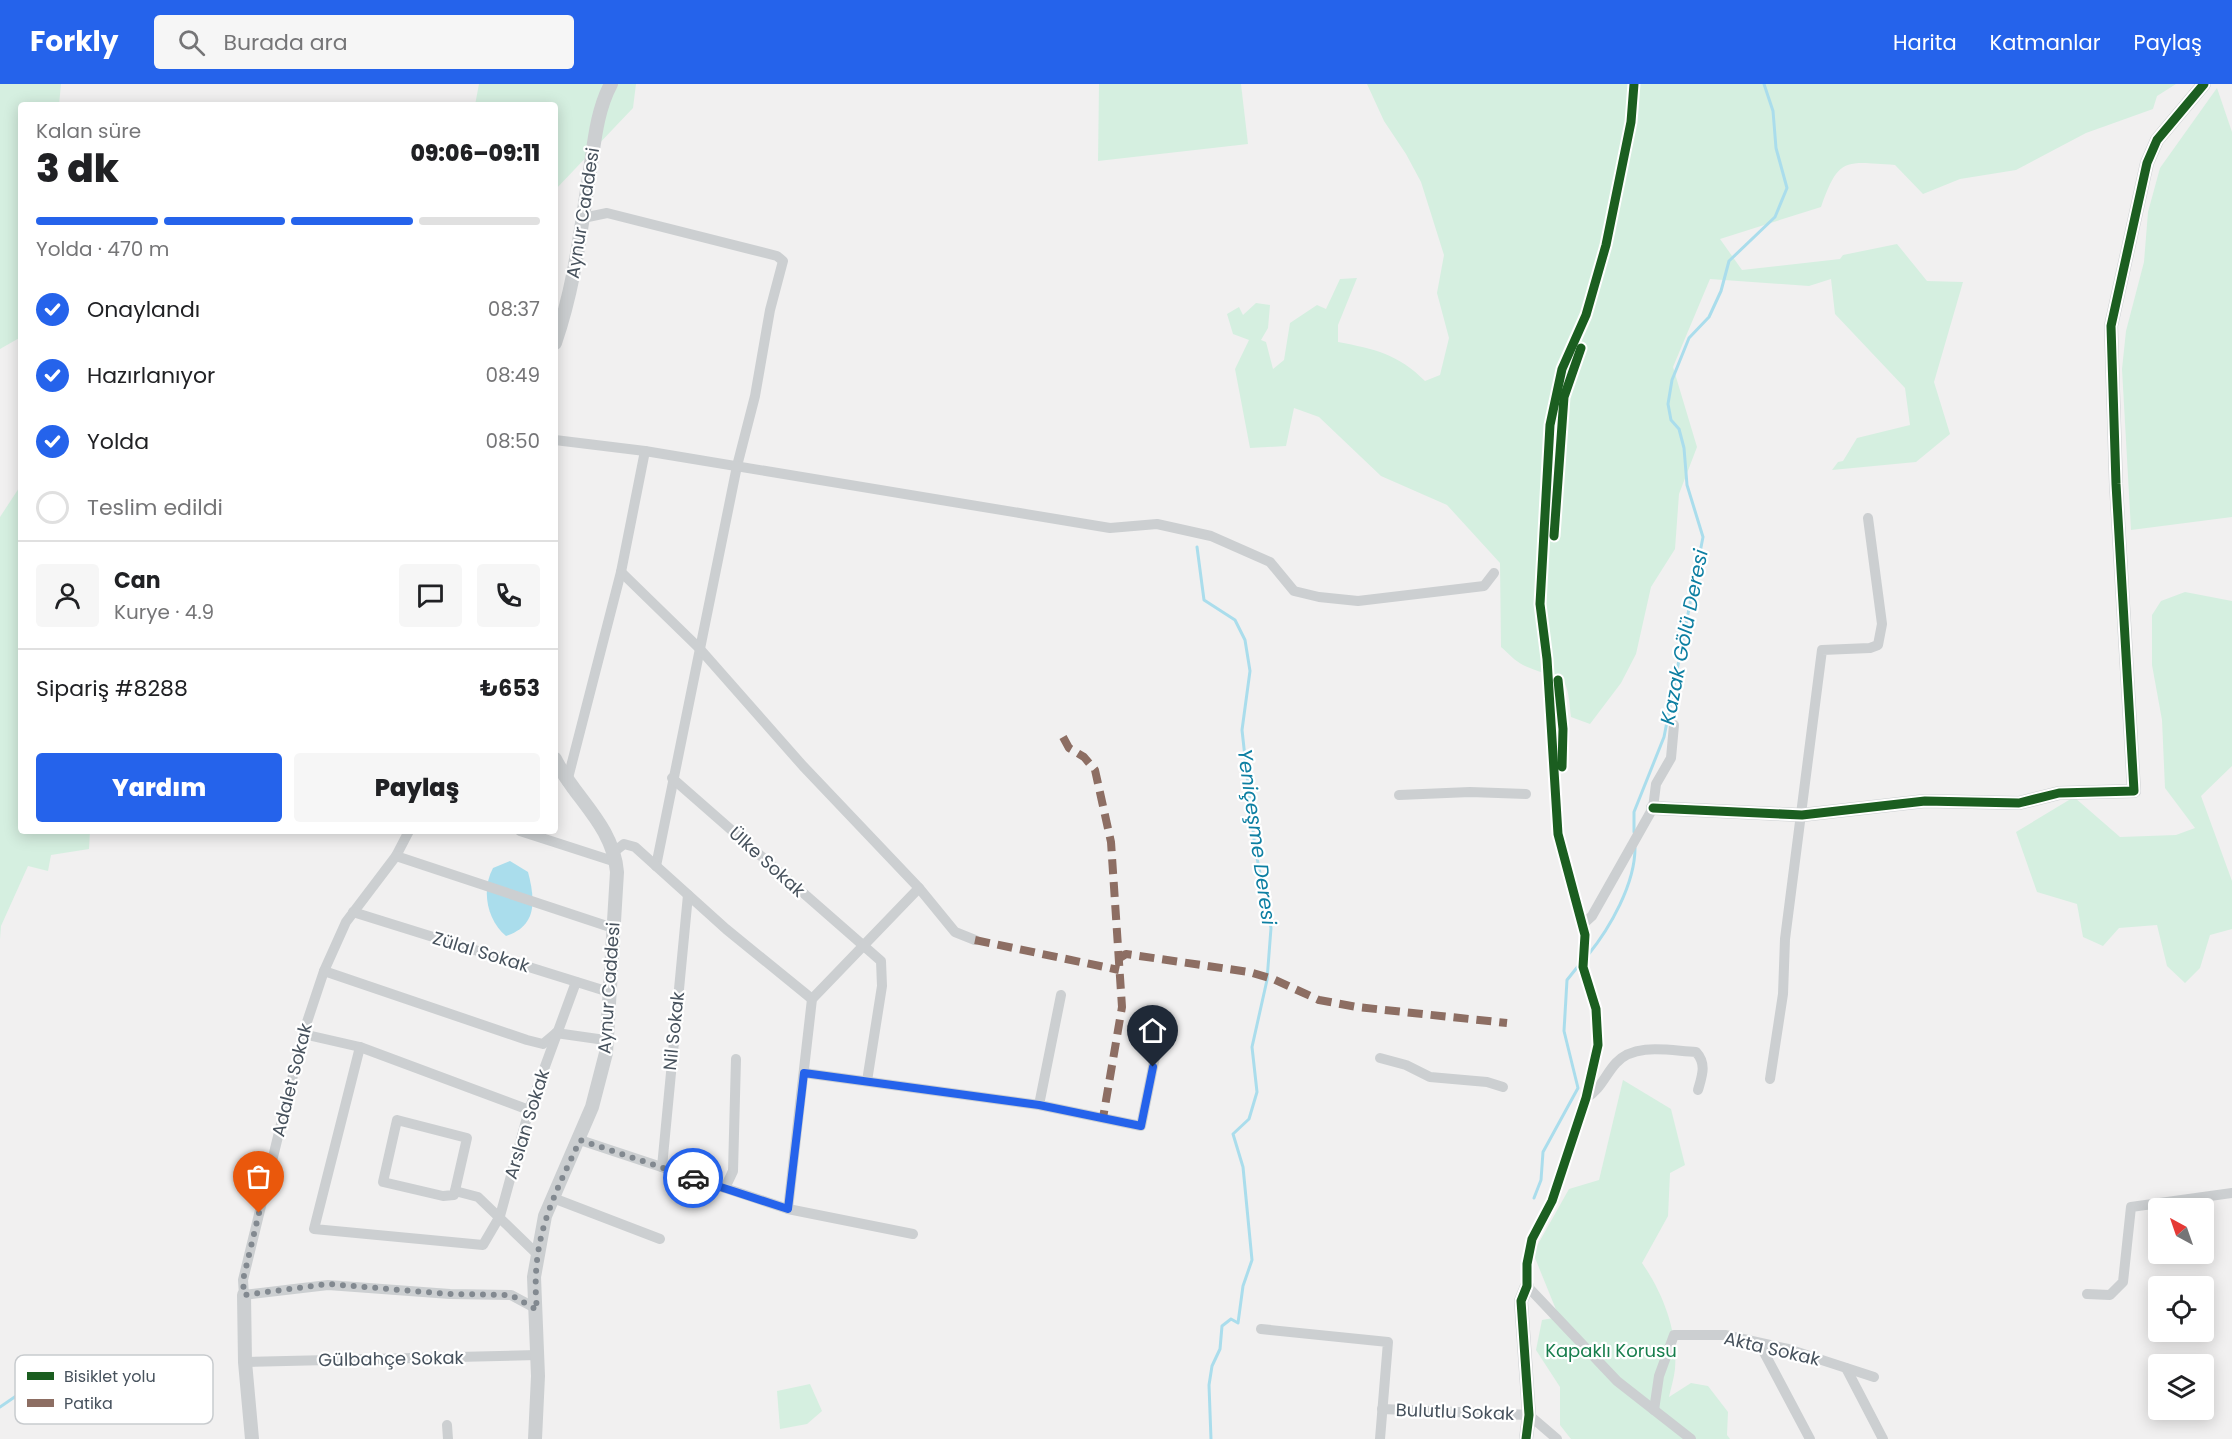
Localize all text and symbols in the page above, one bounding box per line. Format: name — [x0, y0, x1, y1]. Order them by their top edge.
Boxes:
search box — [154, 15, 574, 69]
text: Forkly — [30, 22, 118, 61]
icon: search — [175, 26, 208, 59]
text: Burada ara — [223, 27, 348, 58]
text: Harita — [1893, 28, 1957, 57]
text: Katmanlar — [1990, 28, 2100, 57]
text: Paylaş — [2133, 28, 2202, 57]
text: Kalan süre — [36, 117, 141, 145]
text: 09:06–09:11 — [411, 138, 540, 169]
text: 3 dk — [36, 141, 119, 196]
street label: Aynur Caddesi — [560, 146, 605, 280]
text: Yolda · 470 m — [36, 235, 169, 263]
icon: check — [36, 293, 69, 326]
text: Onaylandı — [87, 294, 200, 325]
text: 08:37 — [488, 295, 540, 323]
icon: check — [36, 359, 69, 392]
text: Hazırlanıyor — [87, 360, 215, 391]
text: 08:49 — [485, 361, 540, 389]
icon: check — [36, 425, 69, 458]
text: Yolda — [87, 426, 149, 457]
text: 08:50 — [485, 427, 540, 455]
text: Teslim edildi — [87, 492, 223, 523]
water label: Kazak Gölü Deresi — [1653, 546, 1715, 727]
button: person — [36, 564, 99, 627]
button: chat — [399, 564, 462, 627]
button: phone — [477, 564, 540, 627]
text: Can — [114, 565, 161, 596]
text: Kurye · 4.9 — [114, 598, 214, 626]
text: Sipariş #8288 — [36, 673, 188, 704]
text: ₺653 — [480, 673, 540, 704]
water label: Yeniçeşme Deresi — [1231, 747, 1283, 928]
button: Yardım — [36, 753, 282, 822]
button: Paylaş — [294, 753, 540, 822]
street label: Ülke Sokak — [724, 821, 811, 903]
street label: Aynur Caddesi — [591, 921, 626, 1055]
street label: Zülal Sokak — [430, 925, 533, 978]
street label: Nil Sokak — [657, 990, 690, 1072]
pin — [1127, 1005, 1178, 1067]
icon: home — [1136, 1014, 1169, 1047]
street label: Adalet Sokak — [265, 1020, 318, 1139]
street label: Arslan Sokak — [498, 1065, 555, 1182]
courier — [663, 1148, 723, 1208]
pin — [233, 1151, 284, 1213]
icon: bag — [242, 1160, 275, 1193]
icon: car — [677, 1162, 710, 1195]
north arrow — [2148, 1198, 2214, 1264]
map controls — [2148, 1198, 2214, 1420]
button: locate — [2148, 1276, 2214, 1342]
street label: Akta Sokak — [1722, 1325, 1823, 1372]
park label: Kapaklı Korusu — [1545, 1338, 1677, 1363]
street label: Gülbahçe Sokak — [318, 1345, 465, 1372]
button: layers — [2148, 1354, 2214, 1420]
legend — [15, 1355, 213, 1424]
text: Bisiklet yolu — [64, 1365, 156, 1388]
text: Patika — [64, 1392, 113, 1415]
street label: Bulutlu Sokak — [1395, 1397, 1515, 1426]

